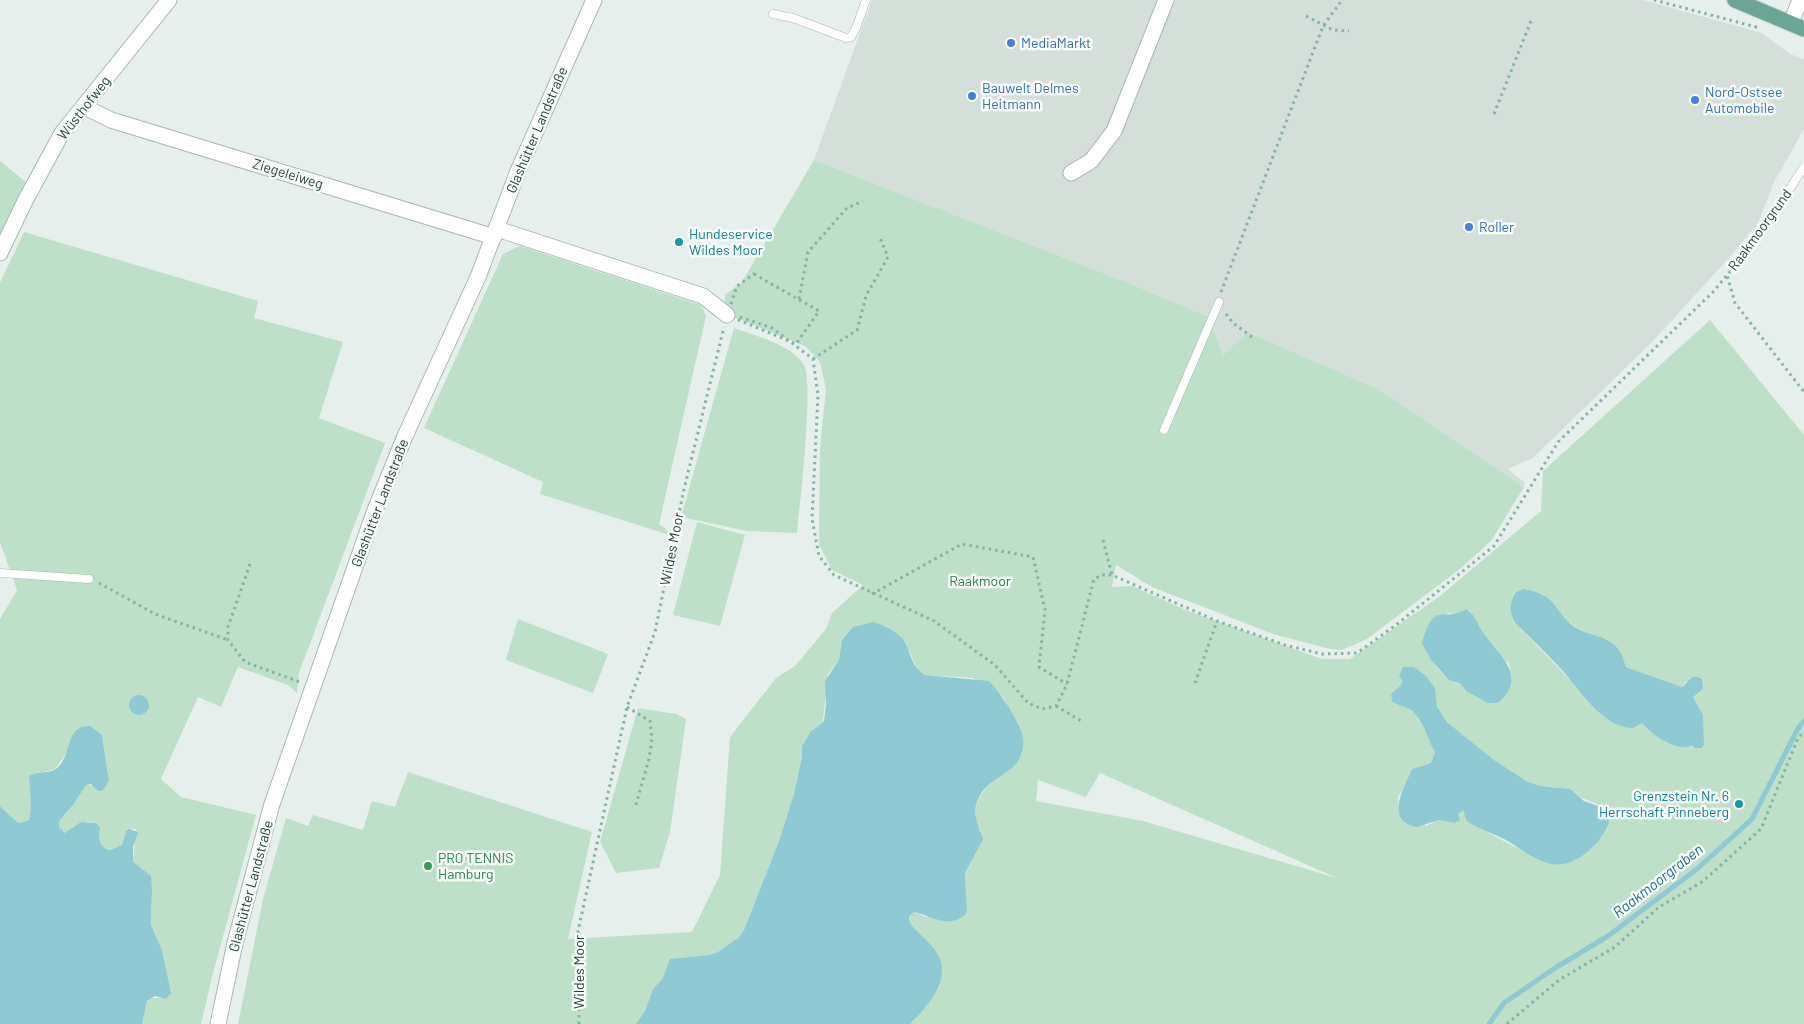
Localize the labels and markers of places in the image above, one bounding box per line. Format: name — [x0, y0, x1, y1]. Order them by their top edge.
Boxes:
place label: MediaMarkt — [1021, 35, 1091, 51]
marker: MediaMarkt — [1005, 37, 1017, 49]
place label: Bauwelt Delmes Heitmann — [982, 80, 1079, 112]
place label: Nord-Ostsee Automobile — [1705, 84, 1782, 116]
marker: Bauwelt Delmes Heitmann — [966, 90, 978, 102]
marker: Nord-Ostsee Automobile — [1689, 94, 1701, 106]
place label: Roller — [1479, 219, 1514, 235]
marker: Roller — [1463, 221, 1475, 233]
place label: Hundeservice Wildes Moor — [689, 226, 773, 258]
marker: Hundeservice Wildes Moor — [673, 236, 685, 248]
place label: Grenzstein Nr. 6 Herrschaft Pinneberg — [1599, 788, 1729, 820]
marker: Grenzstein Nr. 6 Herrschaft Pinneberg — [1733, 798, 1745, 810]
place label: PRO TENNIS Hamburg — [438, 850, 513, 882]
marker: PRO TENNIS Hamburg — [422, 860, 434, 872]

